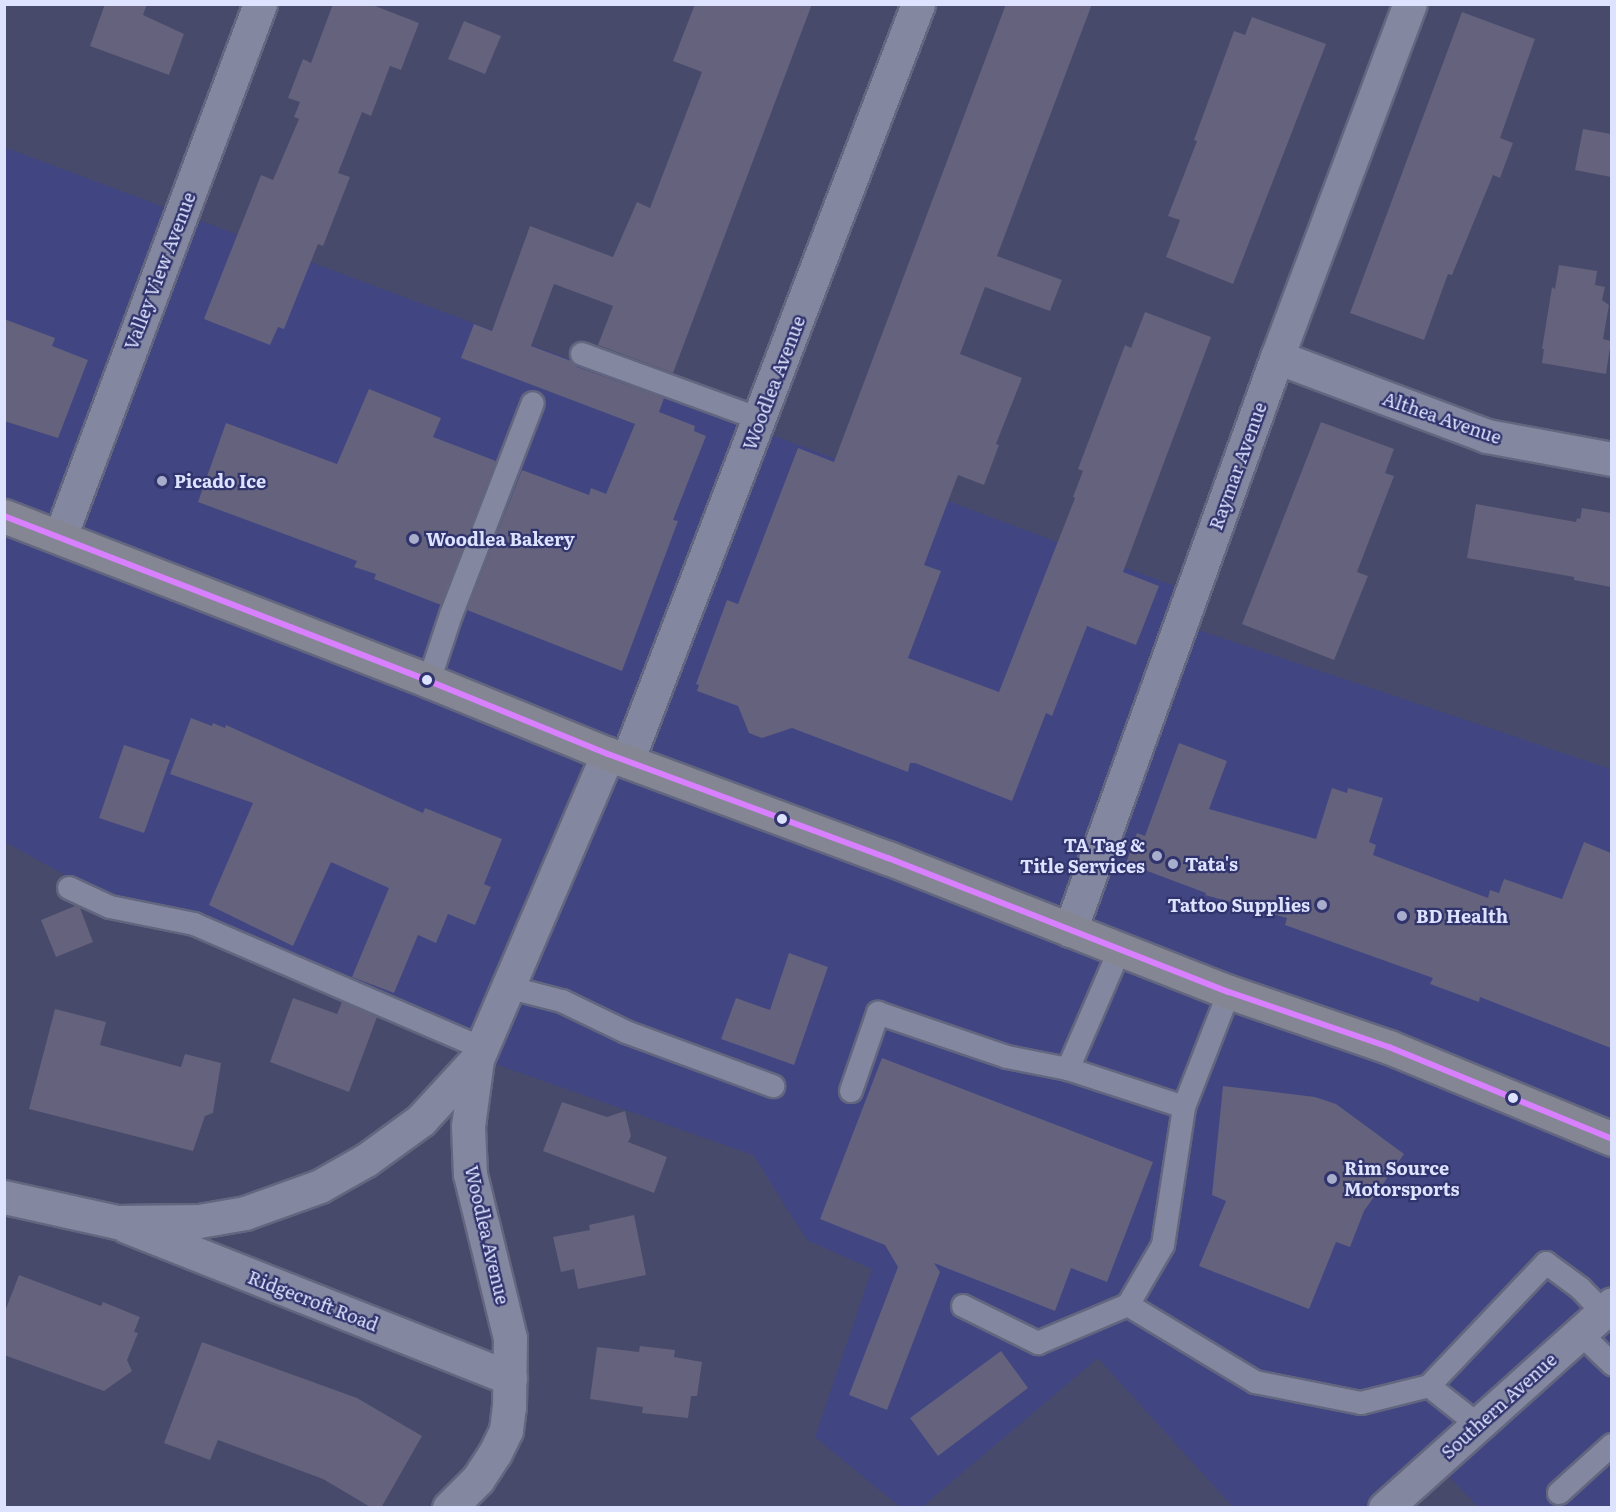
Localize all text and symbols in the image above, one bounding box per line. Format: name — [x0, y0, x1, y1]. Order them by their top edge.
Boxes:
street label: Valley View Avenue — [120, 189, 200, 353]
street label: Woodlea Avenue — [739, 313, 809, 453]
street label: Althea Avenue — [1380, 388, 1504, 448]
street label: Raymar Avenue — [1205, 399, 1271, 533]
place label: Picado Ice — [174, 470, 266, 492]
marker: Picado Ice — [155, 474, 169, 488]
place label: Woodlea Bakery — [426, 528, 575, 550]
marker: Woodlea Bakery — [407, 532, 421, 546]
unlabelled marker — [421, 674, 433, 686]
unlabelled marker — [776, 813, 788, 825]
place label: TA Tag & Title Services — [1020, 835, 1145, 878]
marker: TA Tag & Title Services — [1150, 849, 1164, 863]
place label: Tata's — [1185, 853, 1238, 875]
marker: Tata's — [1166, 857, 1180, 871]
place label: Tattoo Supplies — [1167, 894, 1310, 916]
marker: Tattoo Supplies — [1315, 898, 1329, 912]
place label: BD Health — [1416, 905, 1508, 927]
marker: BD Health — [1393, 907, 1411, 925]
unlabelled marker — [1507, 1092, 1519, 1104]
place label: Rim Source Motorsports — [1344, 1158, 1459, 1200]
street label: Woodlea Avenue — [461, 1163, 513, 1307]
marker: Rim Source Motorsports — [1325, 1172, 1339, 1186]
street label: Ridgecroft Road — [245, 1266, 381, 1336]
street label: Southern Avenue — [1437, 1349, 1561, 1463]

